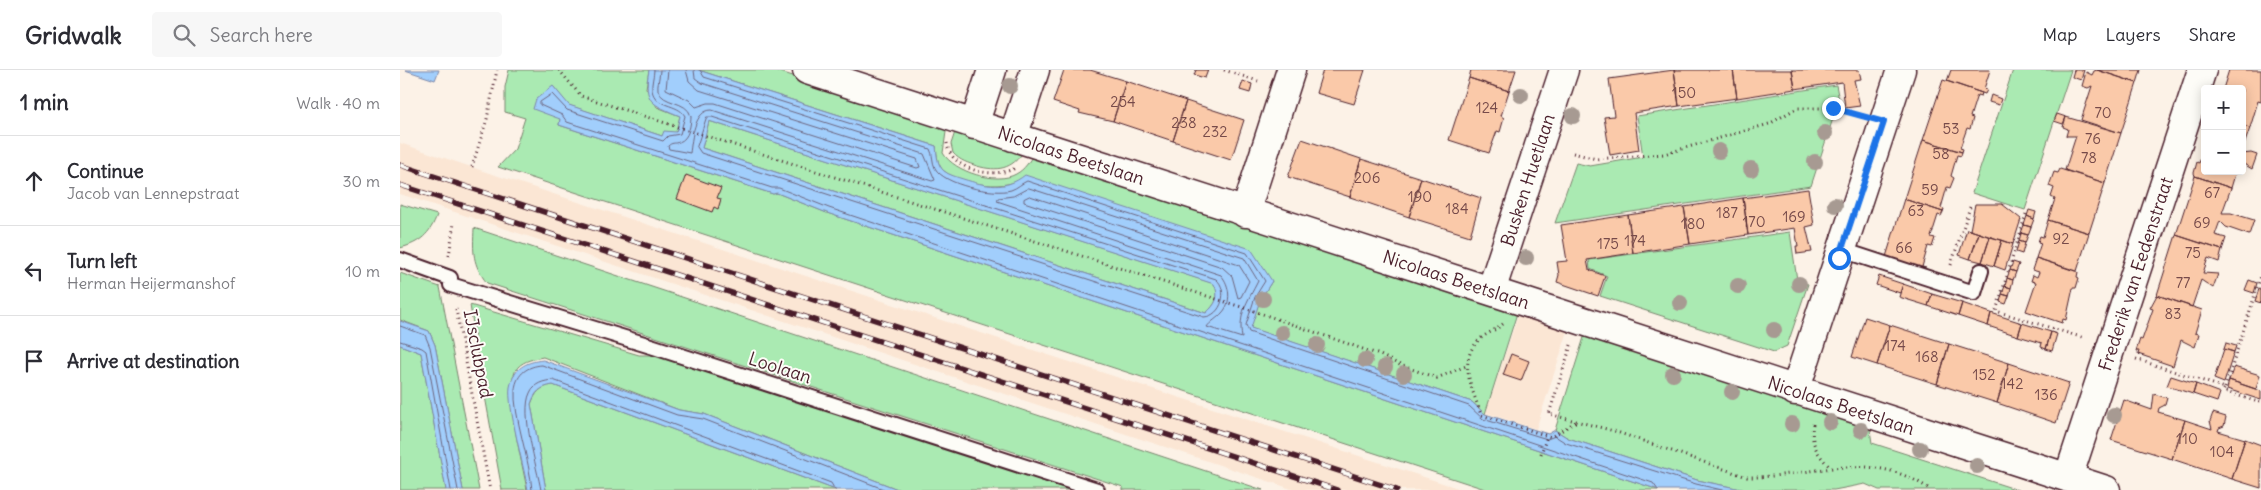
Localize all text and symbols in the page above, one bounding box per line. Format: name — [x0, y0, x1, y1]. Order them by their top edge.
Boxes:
search box — [152, 12, 502, 57]
text: Gridwalk — [25, 20, 122, 50]
icon: search — [170, 21, 198, 49]
text: Search here — [210, 23, 313, 47]
text: Map — [2042, 23, 2077, 46]
text: Layers — [2105, 23, 2161, 46]
text: Share — [2189, 23, 2236, 46]
house number: 150 — [1672, 83, 1696, 102]
map controls — [2201, 85, 2246, 175]
button: + — [2201, 85, 2246, 130]
text: 1 min — [20, 89, 69, 116]
house number: 254 — [1110, 92, 1136, 111]
text: Walk · 40 m — [296, 93, 380, 113]
route end — [1822, 97, 1845, 120]
house number: 124 — [1476, 98, 1499, 117]
house number: 70 — [2094, 103, 2112, 122]
street label: Busken Huetlaan — [1495, 111, 1560, 249]
house number: 238 — [1171, 113, 1197, 132]
house number: 53 — [1942, 119, 1960, 138]
street label: Nicolaas Beetslaan — [995, 121, 1147, 190]
house number: 232 — [1203, 122, 1227, 141]
house number: 76 — [2085, 129, 2101, 148]
button: − — [2201, 130, 2246, 175]
house number: 58 — [1932, 144, 1950, 163]
house number: 78 — [2081, 148, 2097, 167]
text: Continue — [67, 159, 144, 183]
icon: ahead — [20, 167, 48, 195]
house number: 206 — [1354, 168, 1380, 187]
text: 30 m — [343, 171, 380, 191]
street label: Frederik van Eedenstraat — [2093, 174, 2178, 374]
house number: 59 — [1921, 180, 1939, 199]
text: Jacob van Lennepstraat — [67, 183, 239, 203]
house number: 67 — [2204, 183, 2220, 202]
house number: 190 — [1408, 187, 1432, 206]
house number: 184 — [1445, 199, 1469, 218]
house number: 63 — [1907, 201, 1925, 220]
house number: 187 — [1716, 203, 1738, 222]
house number: 169 — [1782, 207, 1806, 226]
house number: 170 — [1742, 212, 1766, 231]
house number: 69 — [2193, 213, 2211, 232]
house number: 180 — [1681, 214, 1705, 233]
house number: 92 — [2053, 229, 2069, 248]
house number: 174 — [1624, 231, 1646, 250]
house number: 175 — [1597, 234, 1619, 253]
house number: 66 — [1895, 238, 1913, 257]
house number: 75 — [2185, 243, 2201, 262]
street label: Nicolaas Beetslaan — [1380, 245, 1532, 314]
route start — [1828, 247, 1851, 270]
text: Turn left — [67, 249, 137, 273]
icon: left — [20, 257, 48, 285]
text: 10 m — [345, 261, 380, 281]
text: Herman Heijermanshof — [67, 273, 235, 293]
house number: 77 — [2176, 273, 2190, 292]
house number: 83 — [2164, 304, 2182, 323]
street label: IJsclubpad — [459, 308, 498, 401]
house number: 174 — [1884, 336, 1906, 355]
icon: arrive — [20, 347, 48, 375]
street label: Loolaan — [746, 347, 814, 388]
house number: 168 — [1915, 347, 1939, 366]
text: Arrive at destination — [67, 349, 240, 373]
house number: 152 — [1973, 365, 1995, 384]
street label: Nicolaas Beetslaan — [1765, 371, 1917, 440]
house number: 142 — [2001, 374, 2023, 393]
house number: 136 — [2034, 385, 2058, 404]
house number: 110 — [2176, 429, 2198, 448]
house number: 104 — [2210, 442, 2235, 461]

